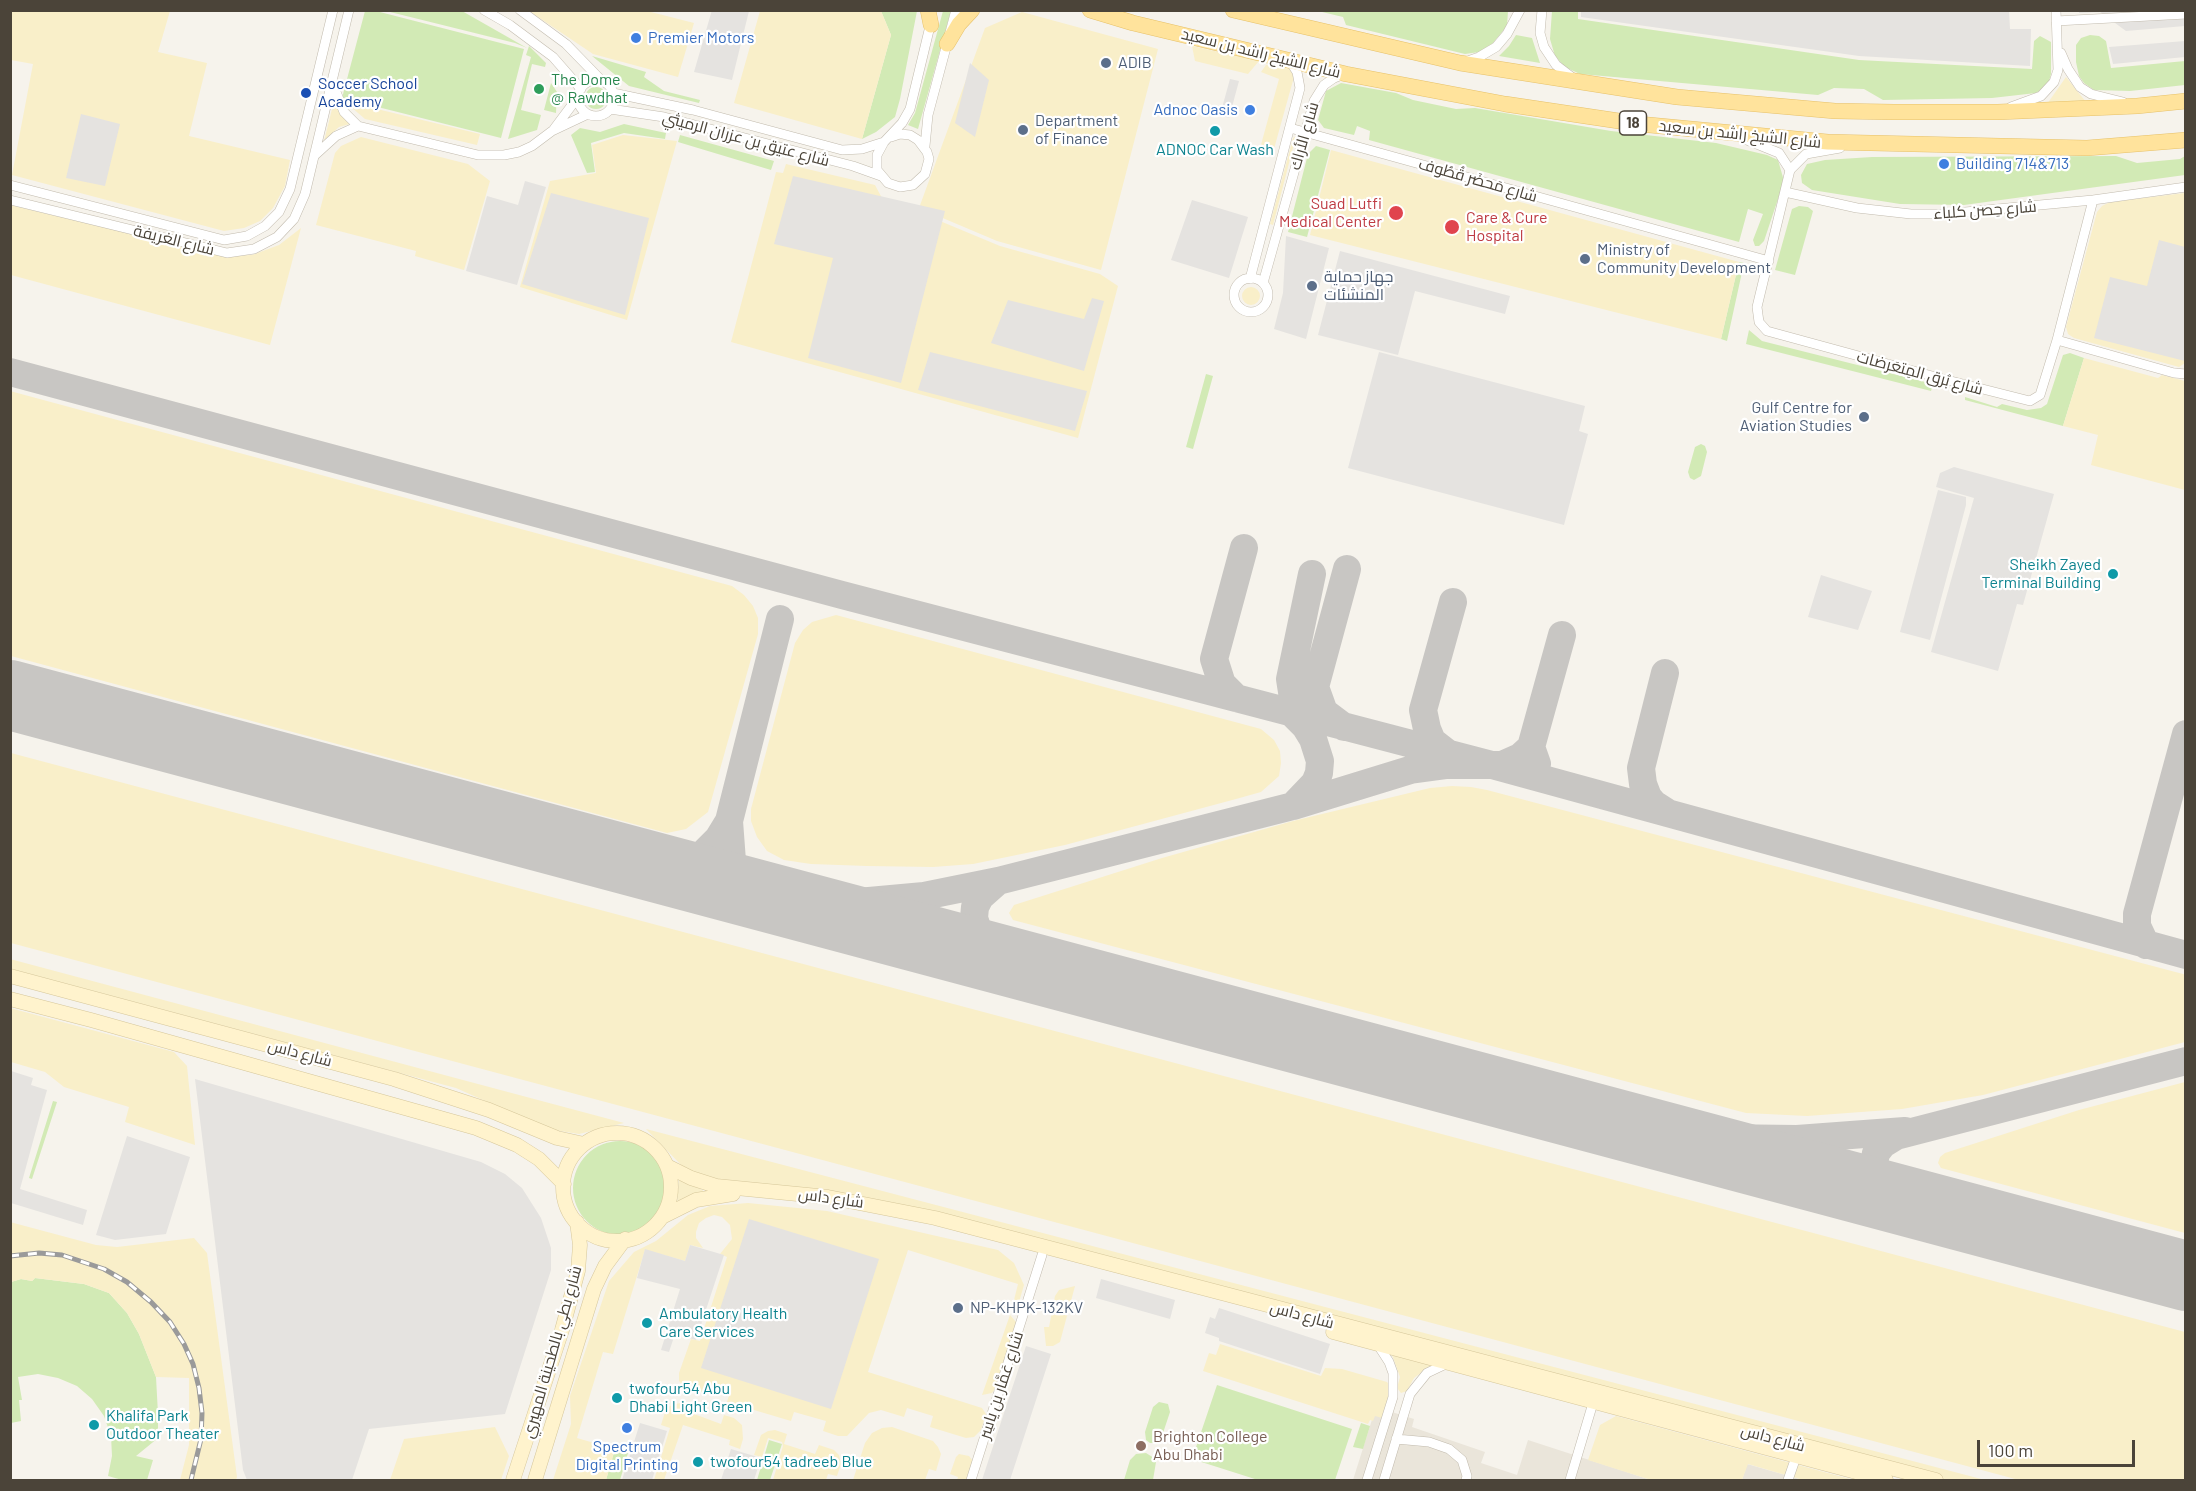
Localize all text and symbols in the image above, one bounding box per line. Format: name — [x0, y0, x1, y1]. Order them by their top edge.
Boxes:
street label: شارع الشيخ راشد بن سعيد — [1179, 24, 1343, 82]
place label: Premier Motors — [648, 28, 754, 48]
marker: Premier Motors — [629, 31, 643, 45]
place label: ADIB — [1118, 53, 1152, 73]
marker: ADIB — [1099, 56, 1113, 70]
place label: The Dome @ Rawdhat — [551, 70, 628, 108]
place label: Soccer School Academy — [318, 74, 417, 112]
marker: The Dome @ Rawdhat — [532, 82, 546, 96]
marker: Soccer School Academy — [299, 86, 313, 100]
place label: Adnoc Oasis — [1154, 100, 1238, 120]
street label: شارع الأراك — [1285, 100, 1323, 172]
marker: Adnoc Oasis — [1243, 103, 1257, 117]
street label: شارع عتيق بن عزران الرميثي — [660, 107, 832, 171]
place label: Department of Finance — [1035, 111, 1118, 149]
road number: 18 — [1620, 111, 1646, 135]
street label: شارع الشيخ راشد بن سعيد — [1658, 116, 1822, 152]
marker: Department of Finance — [1016, 123, 1030, 137]
marker: ADNOC Car Wash — [1208, 124, 1222, 138]
place label: ADNOC Car Wash — [1156, 140, 1274, 160]
street label: شارع مَحضَر قُطُوف — [1416, 154, 1540, 206]
place label: Building 714&713 — [1956, 154, 2069, 174]
marker: Building 714&713 — [1937, 157, 1951, 171]
place label: Suad Lutfi Medical Center — [1279, 194, 1382, 232]
street label: شارع حِصن كلباء — [1933, 197, 2037, 223]
marker: Suad Lutfi Medical Center — [1387, 204, 1405, 222]
place label: Care & Cure Hospital — [1466, 208, 1548, 246]
marker: Care & Cure Hospital — [1443, 218, 1461, 236]
street label: شارع الغريفة — [131, 221, 217, 259]
place label: Ministry of Community Development — [1597, 240, 1771, 278]
marker: Ministry of Community Development — [1578, 252, 1592, 266]
place label: جهاز حماية المنشئات — [1324, 267, 1393, 305]
marker: جهاز حماية المنشئات — [1305, 279, 1319, 293]
street label: شارع بُرق المِتعَرضات — [1855, 347, 1985, 399]
place label: Gulf Centre for Aviation Studies — [1740, 398, 1852, 436]
marker: Gulf Centre for Aviation Studies — [1857, 410, 1871, 424]
place label: Sheikh Zayed Terminal Building — [1982, 555, 2101, 593]
marker: Sheikh Zayed Terminal Building — [2106, 567, 2120, 581]
street label: شارع داس — [266, 1035, 334, 1071]
street label: شارع داس — [797, 1184, 865, 1212]
street label: شارع بطي بالطحينة المهيري — [518, 1264, 586, 1440]
street label: شارع داس — [1268, 1297, 1336, 1333]
place label: NP-KHPK-132KV — [970, 1298, 1083, 1318]
marker: NP-KHPK-132KV — [951, 1301, 965, 1315]
place label: Ambulatory Health Care Services — [659, 1304, 787, 1342]
marker: Ambulatory Health Care Services — [640, 1316, 654, 1330]
street label: شارع عَمَّار بن ياسِر — [975, 1329, 1027, 1441]
place label: twofour54 Abu Dhabi Light Green — [629, 1379, 752, 1417]
marker: twofour54 Abu Dhabi Light Green — [610, 1391, 624, 1405]
place label: Khalifa Park Outdoor Theater — [106, 1406, 219, 1444]
marker: Khalifa Park Outdoor Theater — [87, 1418, 101, 1432]
street label: شارع داس — [1739, 1420, 1807, 1456]
marker: Spectrum Digital Printing — [620, 1421, 634, 1435]
place label: Brighton College Abu Dhabi — [1153, 1427, 1268, 1465]
scale bar — [1980, 1428, 2138, 1466]
place label: Spectrum Digital Printing — [576, 1437, 678, 1475]
marker: Brighton College Abu Dhabi — [1134, 1439, 1148, 1453]
text: 100 m — [1988, 1439, 2033, 1461]
place label: twofour54 tadreeb Blue — [710, 1452, 872, 1472]
marker: twofour54 tadreeb Blue — [691, 1455, 705, 1469]

